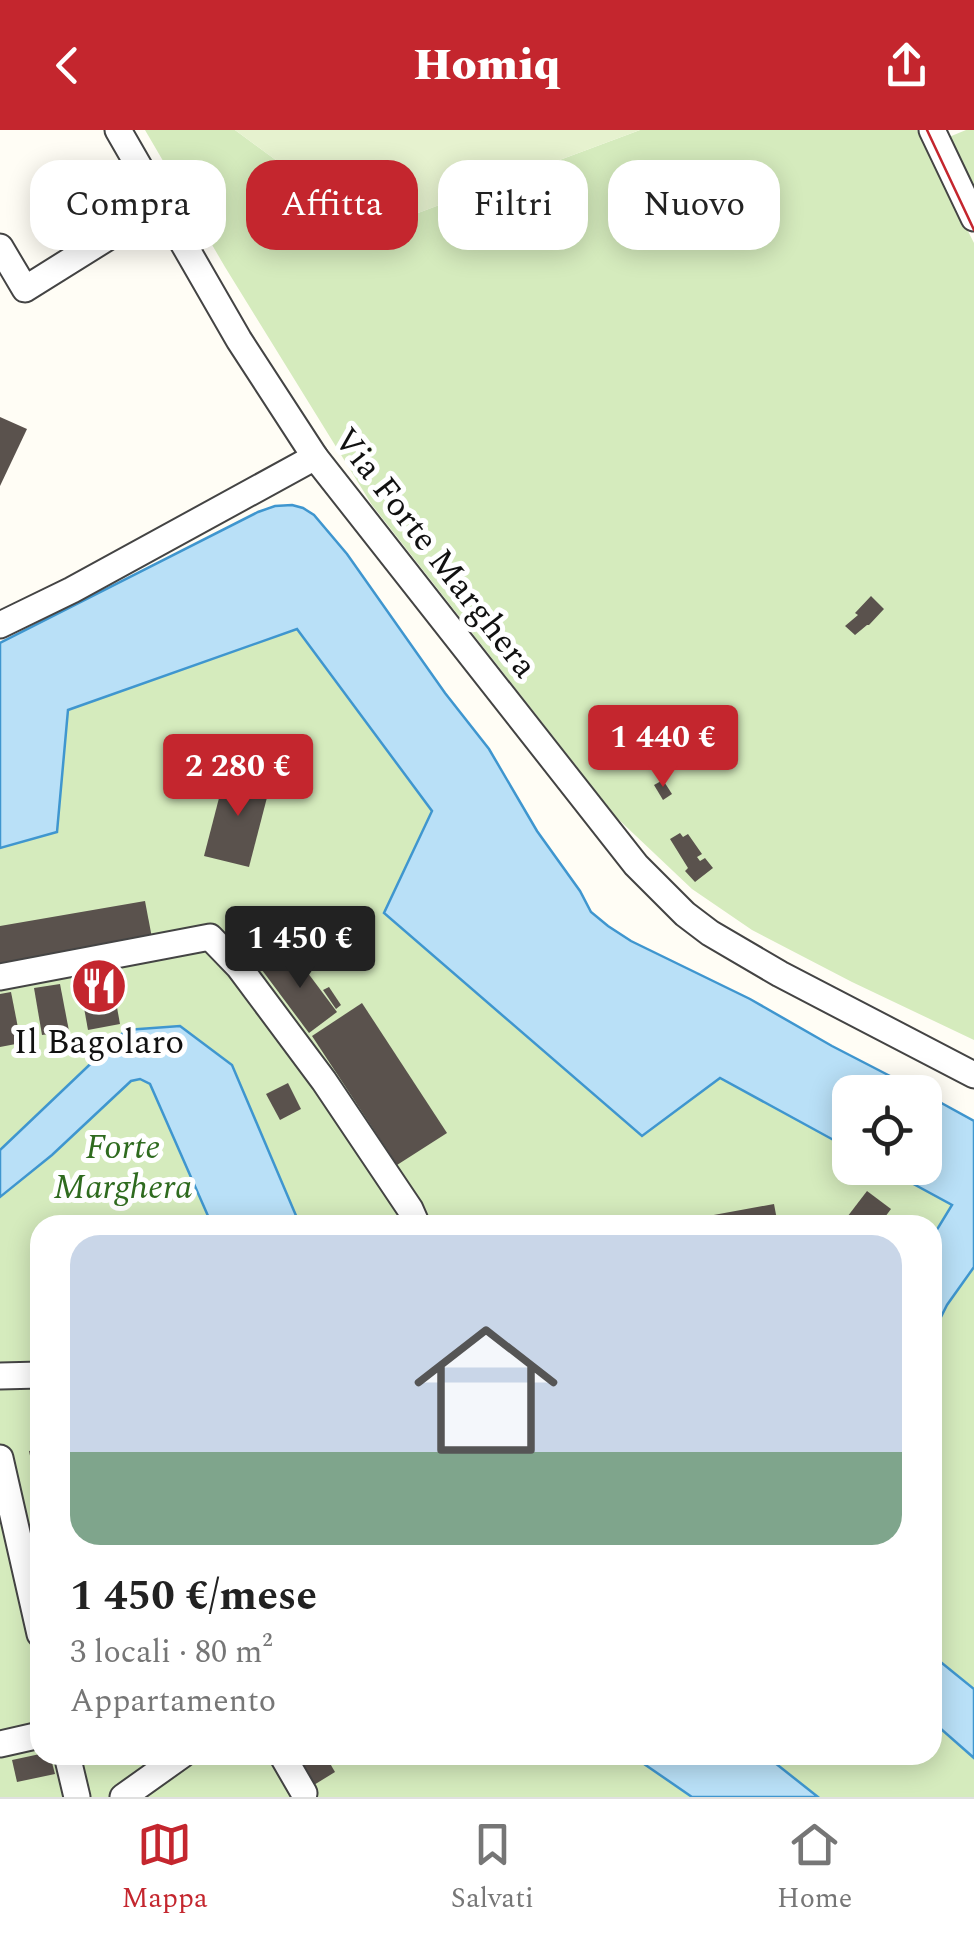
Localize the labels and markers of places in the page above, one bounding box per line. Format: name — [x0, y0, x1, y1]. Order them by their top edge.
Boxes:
pin: 1 440 € — [571, 705, 755, 790]
pin: 2 280 € — [146, 734, 330, 819]
pin: 1 450 € — [208, 906, 392, 991]
restaurant icon: Il Bagolaro — [69, 956, 129, 1016]
place label: Il Bagolaro — [14, 1016, 184, 1069]

